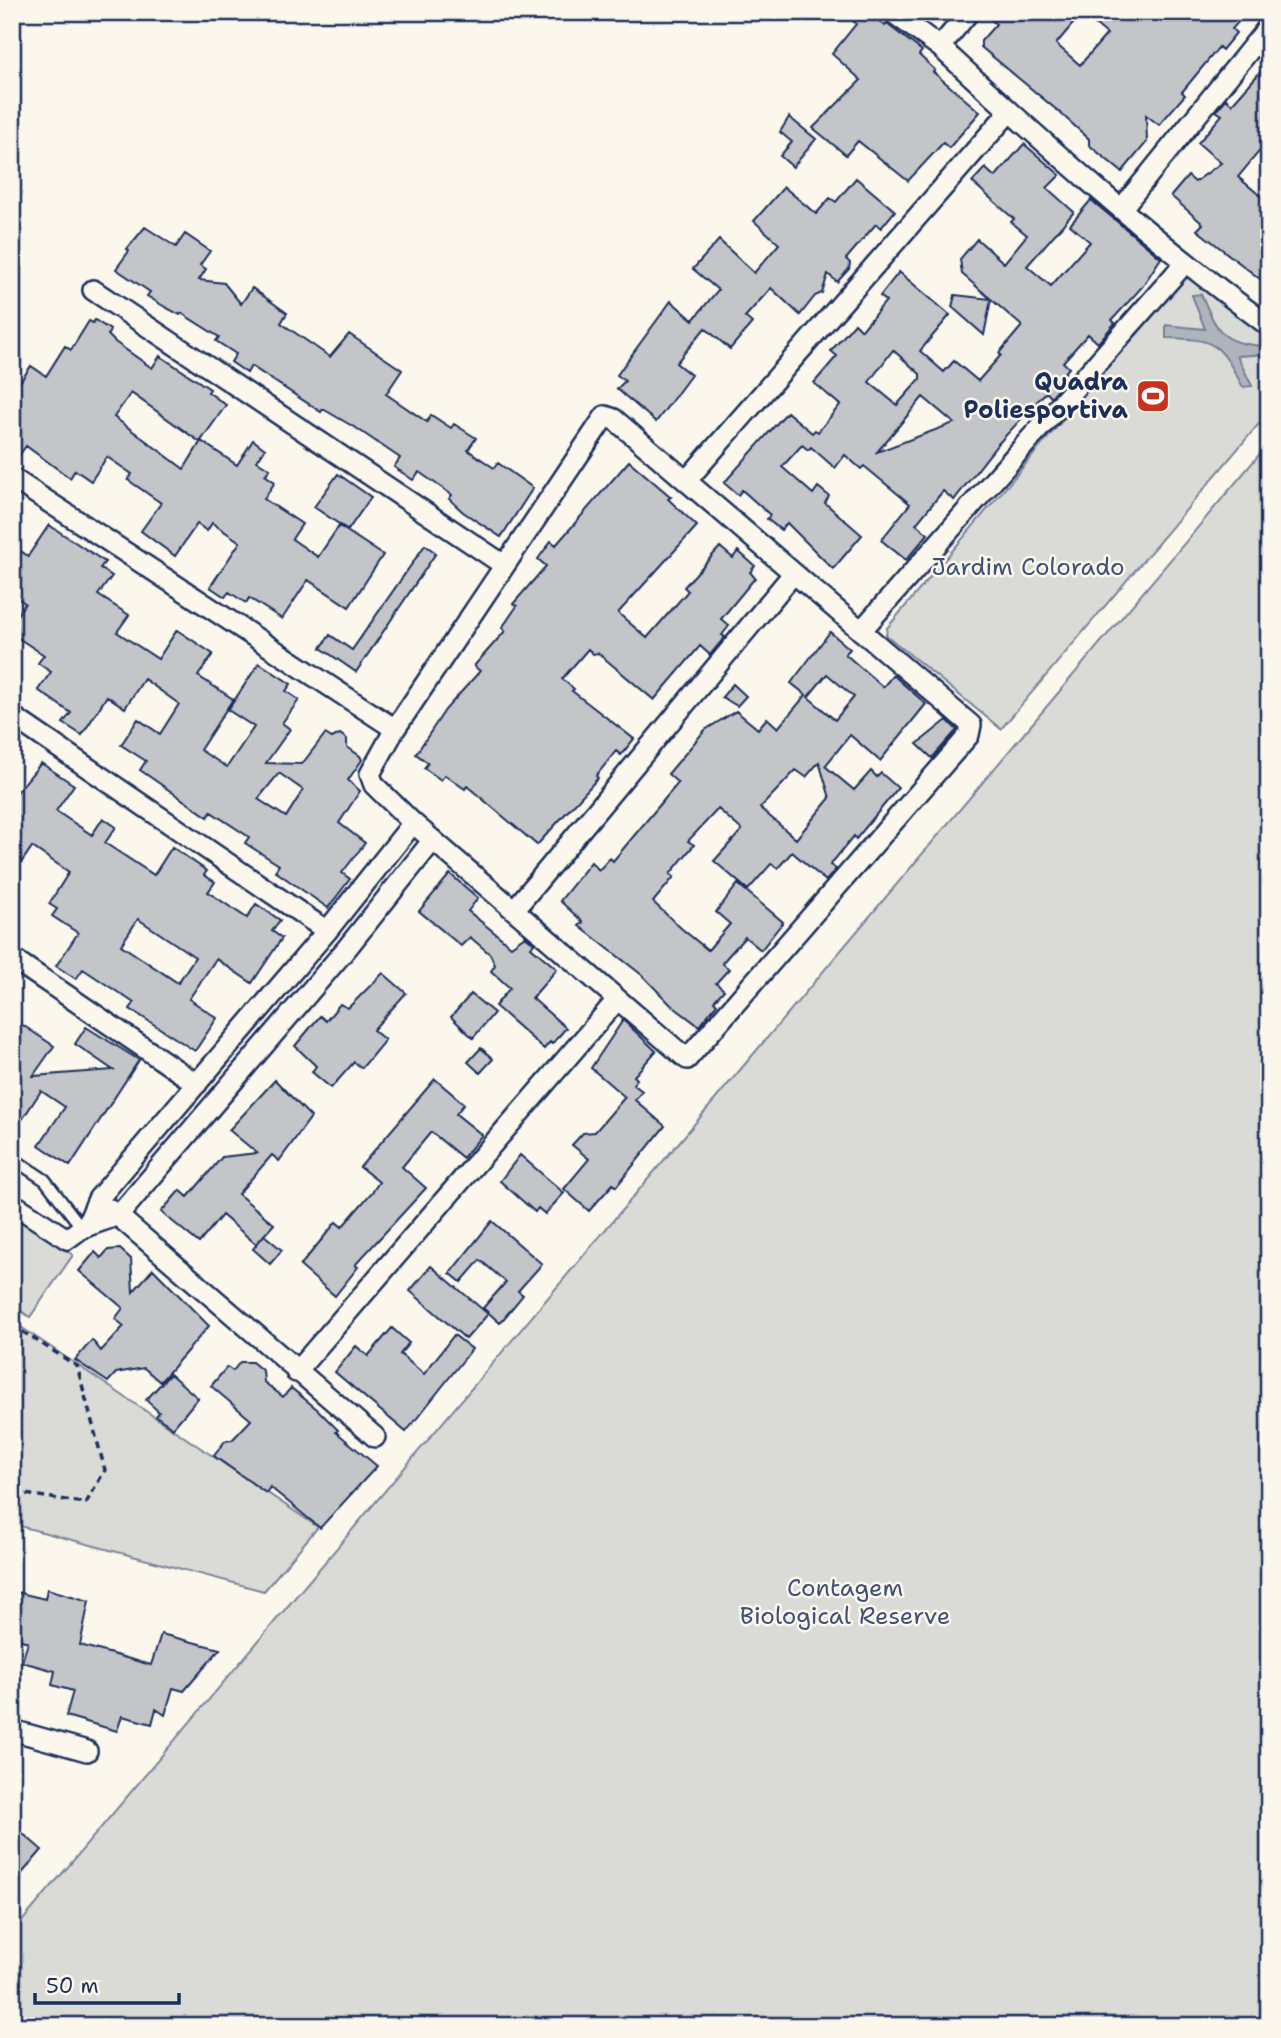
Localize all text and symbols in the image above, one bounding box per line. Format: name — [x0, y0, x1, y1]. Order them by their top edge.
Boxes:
place label: Quadra Poliesportiva — [964, 366, 1129, 426]
sports icon: Quadra Poliesportiva — [1134, 377, 1172, 415]
park label: Jardim Colorado — [931, 551, 1125, 583]
park label: Contagem Biological Reserve — [740, 1572, 950, 1632]
scale bar — [35, 1961, 178, 2005]
text: 50 m — [46, 1972, 99, 2000]

